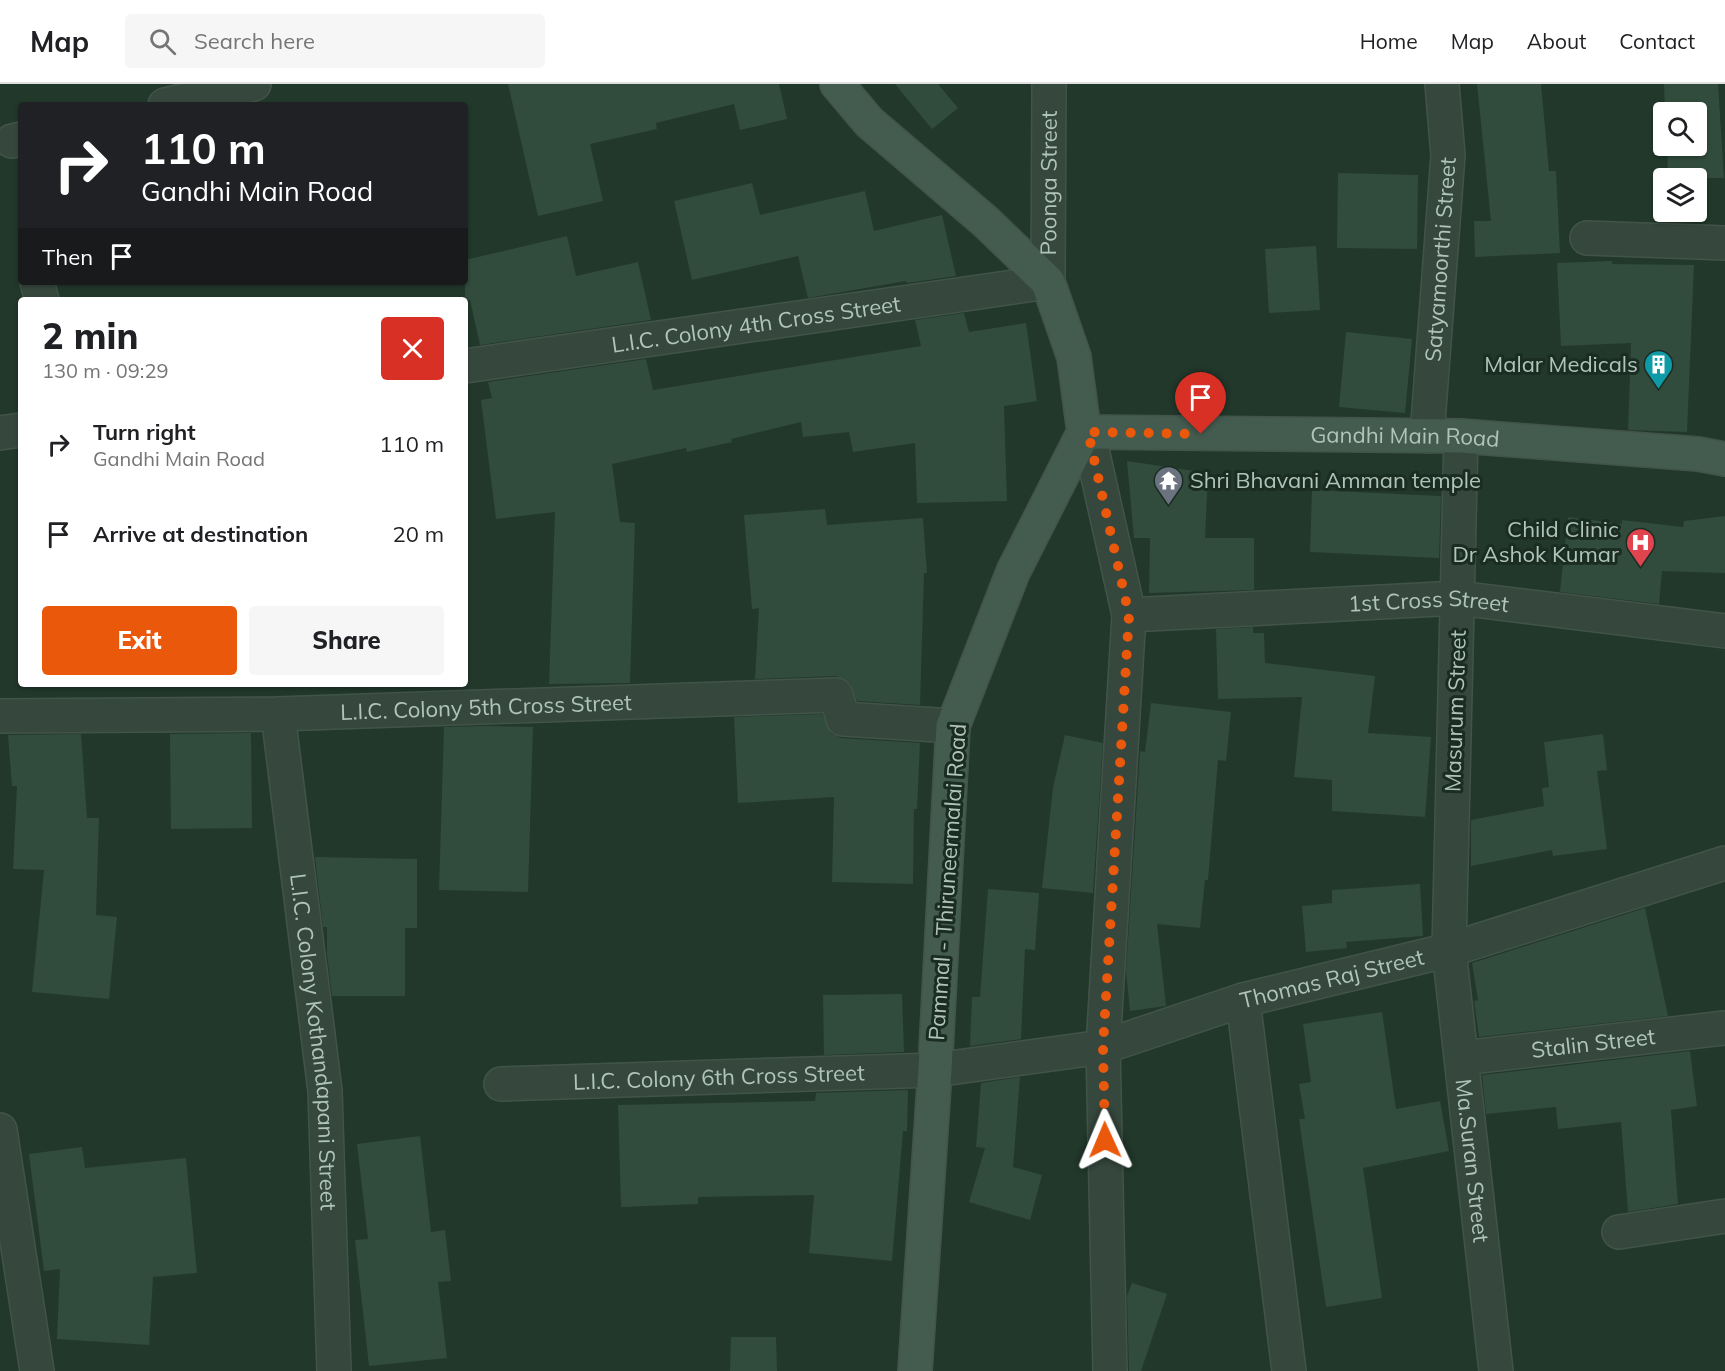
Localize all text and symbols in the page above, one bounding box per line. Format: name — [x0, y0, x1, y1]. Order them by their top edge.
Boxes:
search box — [125, 14, 545, 68]
text: Map — [30, 24, 89, 59]
icon: search — [146, 25, 179, 58]
text: Search here — [194, 27, 315, 55]
text: Home — [1360, 28, 1418, 54]
text: Map — [1451, 28, 1494, 54]
text: About — [1527, 28, 1586, 54]
text: Contact — [1619, 28, 1695, 54]
map controls — [1653, 102, 1707, 222]
button: search — [1653, 102, 1707, 156]
street label: Poonga Street — [1034, 110, 1063, 256]
text: 110 m — [141, 122, 266, 175]
icon: right — [42, 126, 120, 204]
street label: Satyamoorthi Street — [1419, 156, 1462, 363]
button: layers — [1653, 168, 1707, 222]
text: Gandhi Main Road — [141, 174, 373, 208]
icon: arrive — [105, 240, 138, 273]
text: Then — [42, 243, 93, 271]
street label: L.I.C. Colony 4th Cross Street — [610, 289, 903, 359]
text: 2 min — [42, 313, 138, 358]
button: close — [381, 317, 444, 380]
building icon: Malar Medicals — [1643, 348, 1675, 390]
place label: Malar Medicals — [1484, 350, 1638, 378]
text: 130 m · 09:29 — [42, 358, 168, 383]
pin — [1175, 372, 1226, 434]
icon: arrive — [1184, 381, 1217, 414]
text: Turn right — [93, 418, 196, 446]
street label: Gandhi Main Road — [1310, 420, 1501, 453]
icon: right — [42, 428, 75, 461]
text: 110 m — [379, 430, 444, 458]
text: Gandhi Main Road — [93, 446, 265, 471]
temple icon: Shri Bhavani Amman temple — [1153, 464, 1185, 506]
place label: Shri Bhavani Amman temple — [1190, 466, 1481, 494]
place label: Child Clinic Dr Ashok Kumar — [1452, 515, 1619, 568]
icon: arrive — [42, 518, 75, 551]
text: Arrive at destination — [93, 520, 308, 548]
text: 20 m — [393, 520, 444, 548]
hospital icon: Child Clinic Dr Ashok Kumar — [1624, 526, 1656, 568]
street label: 1st Cross Street — [1347, 584, 1511, 618]
button: Exit — [42, 606, 237, 675]
button: Share — [249, 606, 444, 675]
street label: Masurum Street — [1438, 629, 1472, 793]
street label: L.I.C. Colony 5th Cross Street — [340, 688, 632, 726]
street label: Pammal - Thiruneermalai Road — [922, 723, 972, 1041]
street label: L.I.C. Colony Kothandapani Street — [284, 872, 343, 1211]
street label: Thomas Raj Street — [1237, 943, 1427, 1014]
street label: Stalin Street — [1530, 1022, 1657, 1064]
street label: L.I.C. Colony 6th Cross Street — [573, 1058, 865, 1096]
street label: Ma.Suran Street — [1449, 1077, 1496, 1244]
position arrow — [1073, 1108, 1137, 1172]

